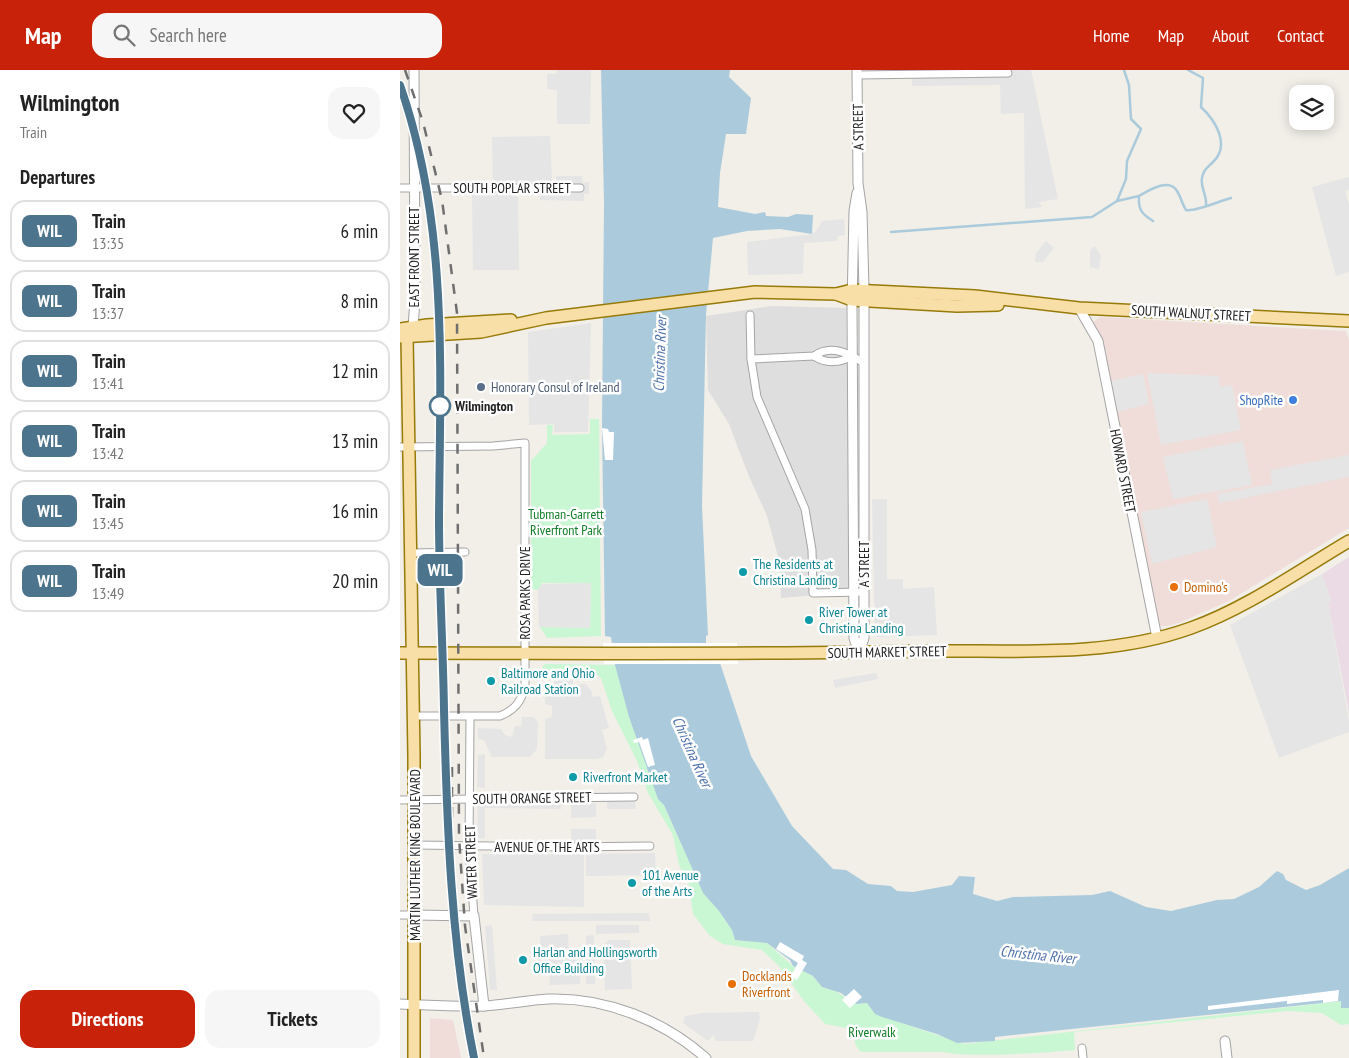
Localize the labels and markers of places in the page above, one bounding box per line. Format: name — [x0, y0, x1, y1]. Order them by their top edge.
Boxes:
place label: Honorary Consul of Ireland — [491, 378, 620, 396]
marker: Honorary Consul of Ireland — [475, 381, 487, 393]
place label: ShopRite — [1239, 391, 1283, 409]
marker: ShopRite — [1287, 394, 1299, 406]
marker: Wilmington — [429, 395, 451, 417]
place label: Wilmington — [454, 397, 513, 415]
place label: The Residents at Christina Landing — [753, 555, 837, 589]
marker: The Residents at Christina Landing — [737, 566, 749, 578]
place label: Domino's — [1184, 578, 1228, 596]
marker: Domino's — [1168, 581, 1180, 593]
place label: River Tower at Christina Landing — [819, 603, 903, 637]
marker: River Tower at Christina Landing — [803, 614, 815, 626]
place label: Baltimore and Ohio Railroad Station — [501, 664, 595, 698]
marker: Baltimore and Ohio Railroad Station — [485, 675, 497, 687]
place label: Riverfront Market — [583, 768, 668, 786]
marker: Riverfront Market — [567, 771, 579, 783]
place label: 101 Avenue of the Arts — [642, 866, 699, 900]
marker: 101 Avenue of the Arts — [626, 877, 638, 889]
place label: Harlan and Hollingsworth Office Building — [533, 943, 657, 977]
marker: Harlan and Hollingsworth Office Building — [517, 954, 529, 966]
place label: Docklands Riverfront — [742, 967, 792, 1001]
marker: Docklands Riverfront — [726, 978, 738, 990]

